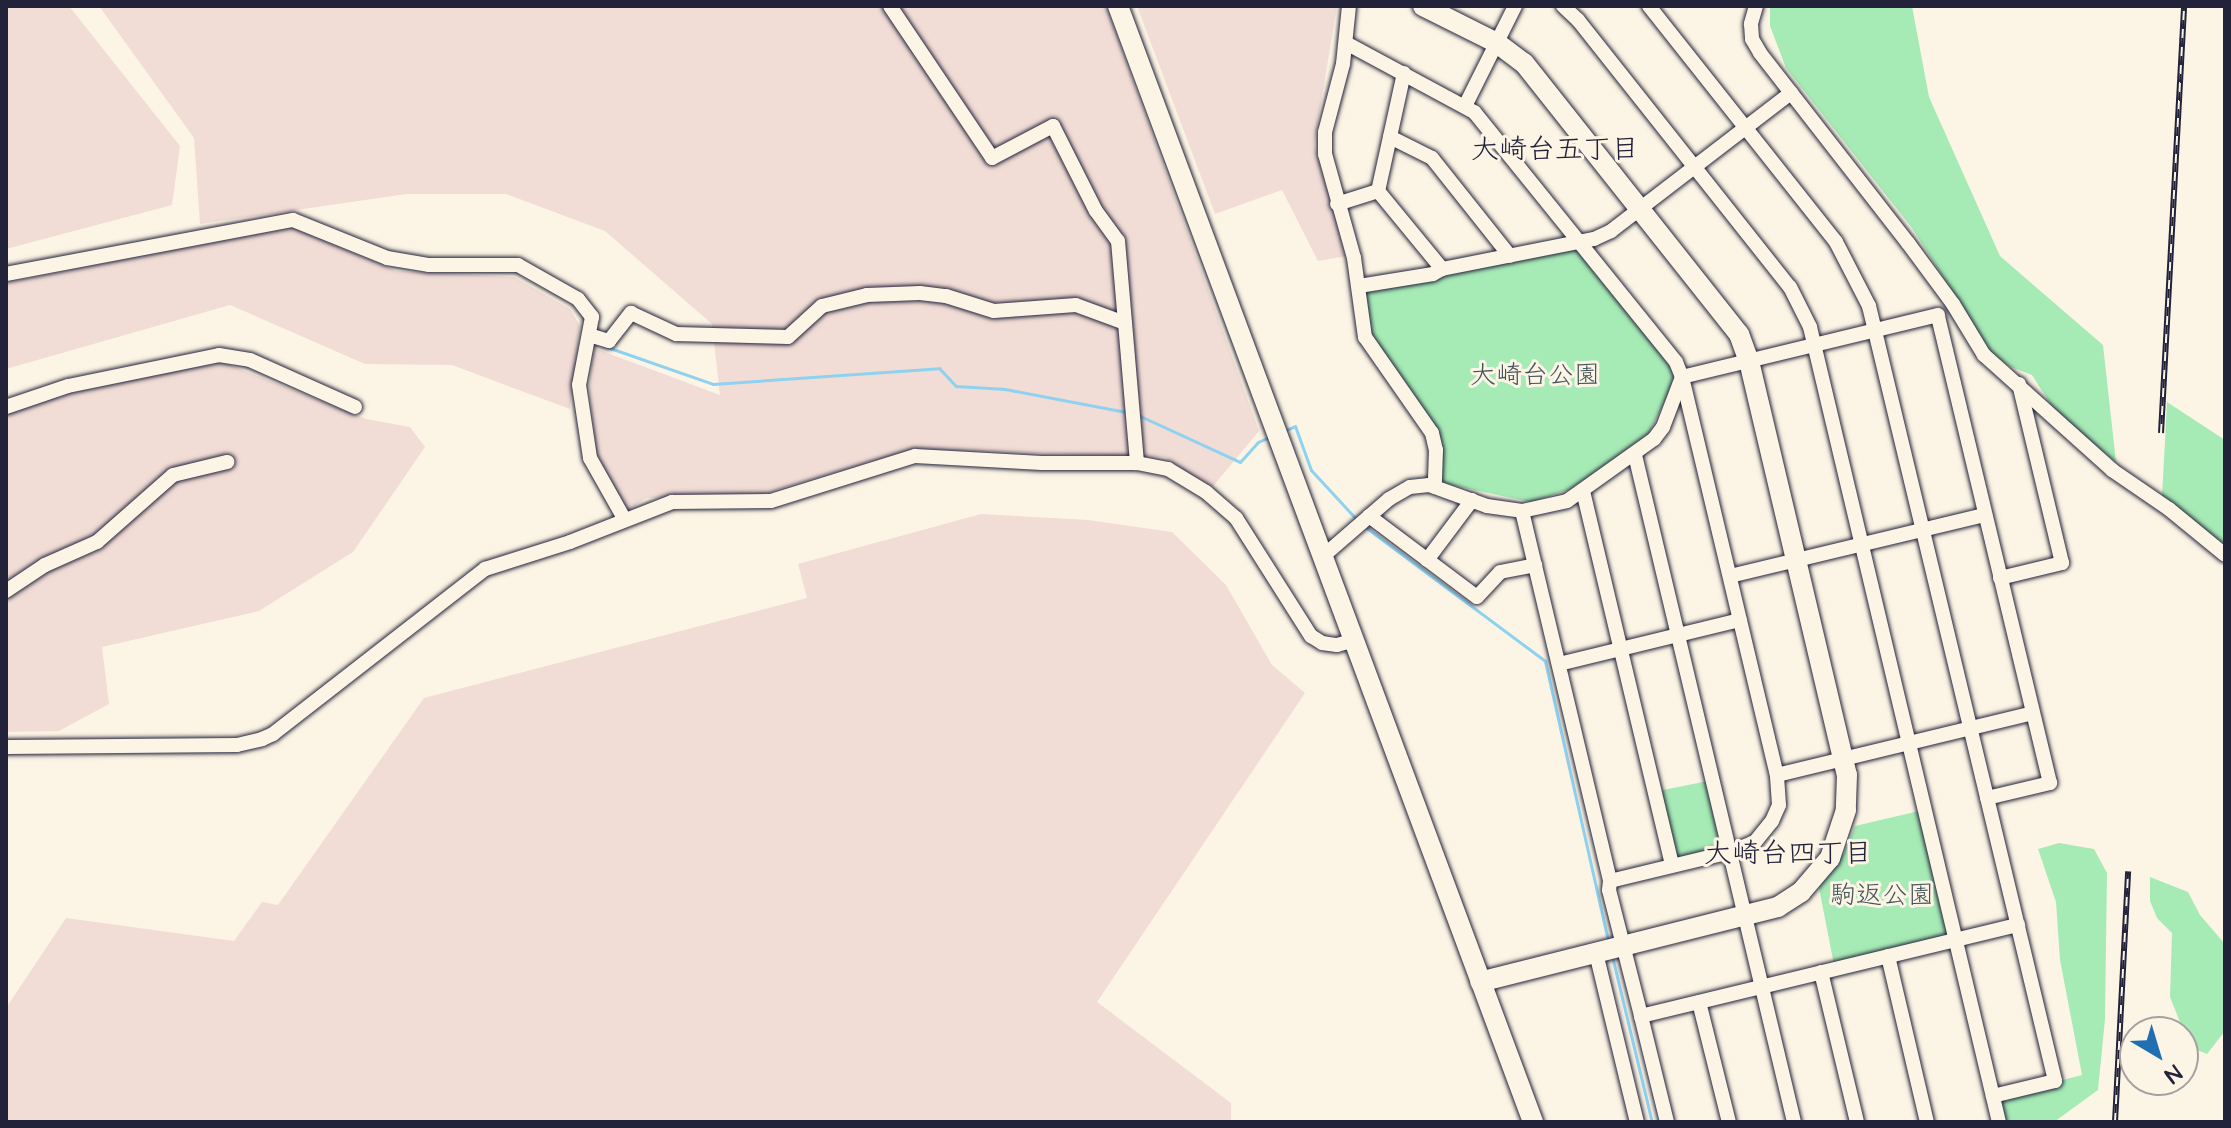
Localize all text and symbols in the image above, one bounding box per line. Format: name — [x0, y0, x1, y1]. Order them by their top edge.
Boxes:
district label: 大崎台五丁目 — [1471, 133, 1639, 167]
park label: 大崎台公園 — [1470, 360, 1600, 392]
district label: 大崎台四丁目 — [1704, 837, 1872, 871]
park label: 駒返公園 — [1830, 880, 1934, 912]
north arrow — [2119, 1016, 2199, 1096]
text: N — [2158, 1057, 2188, 1090]

